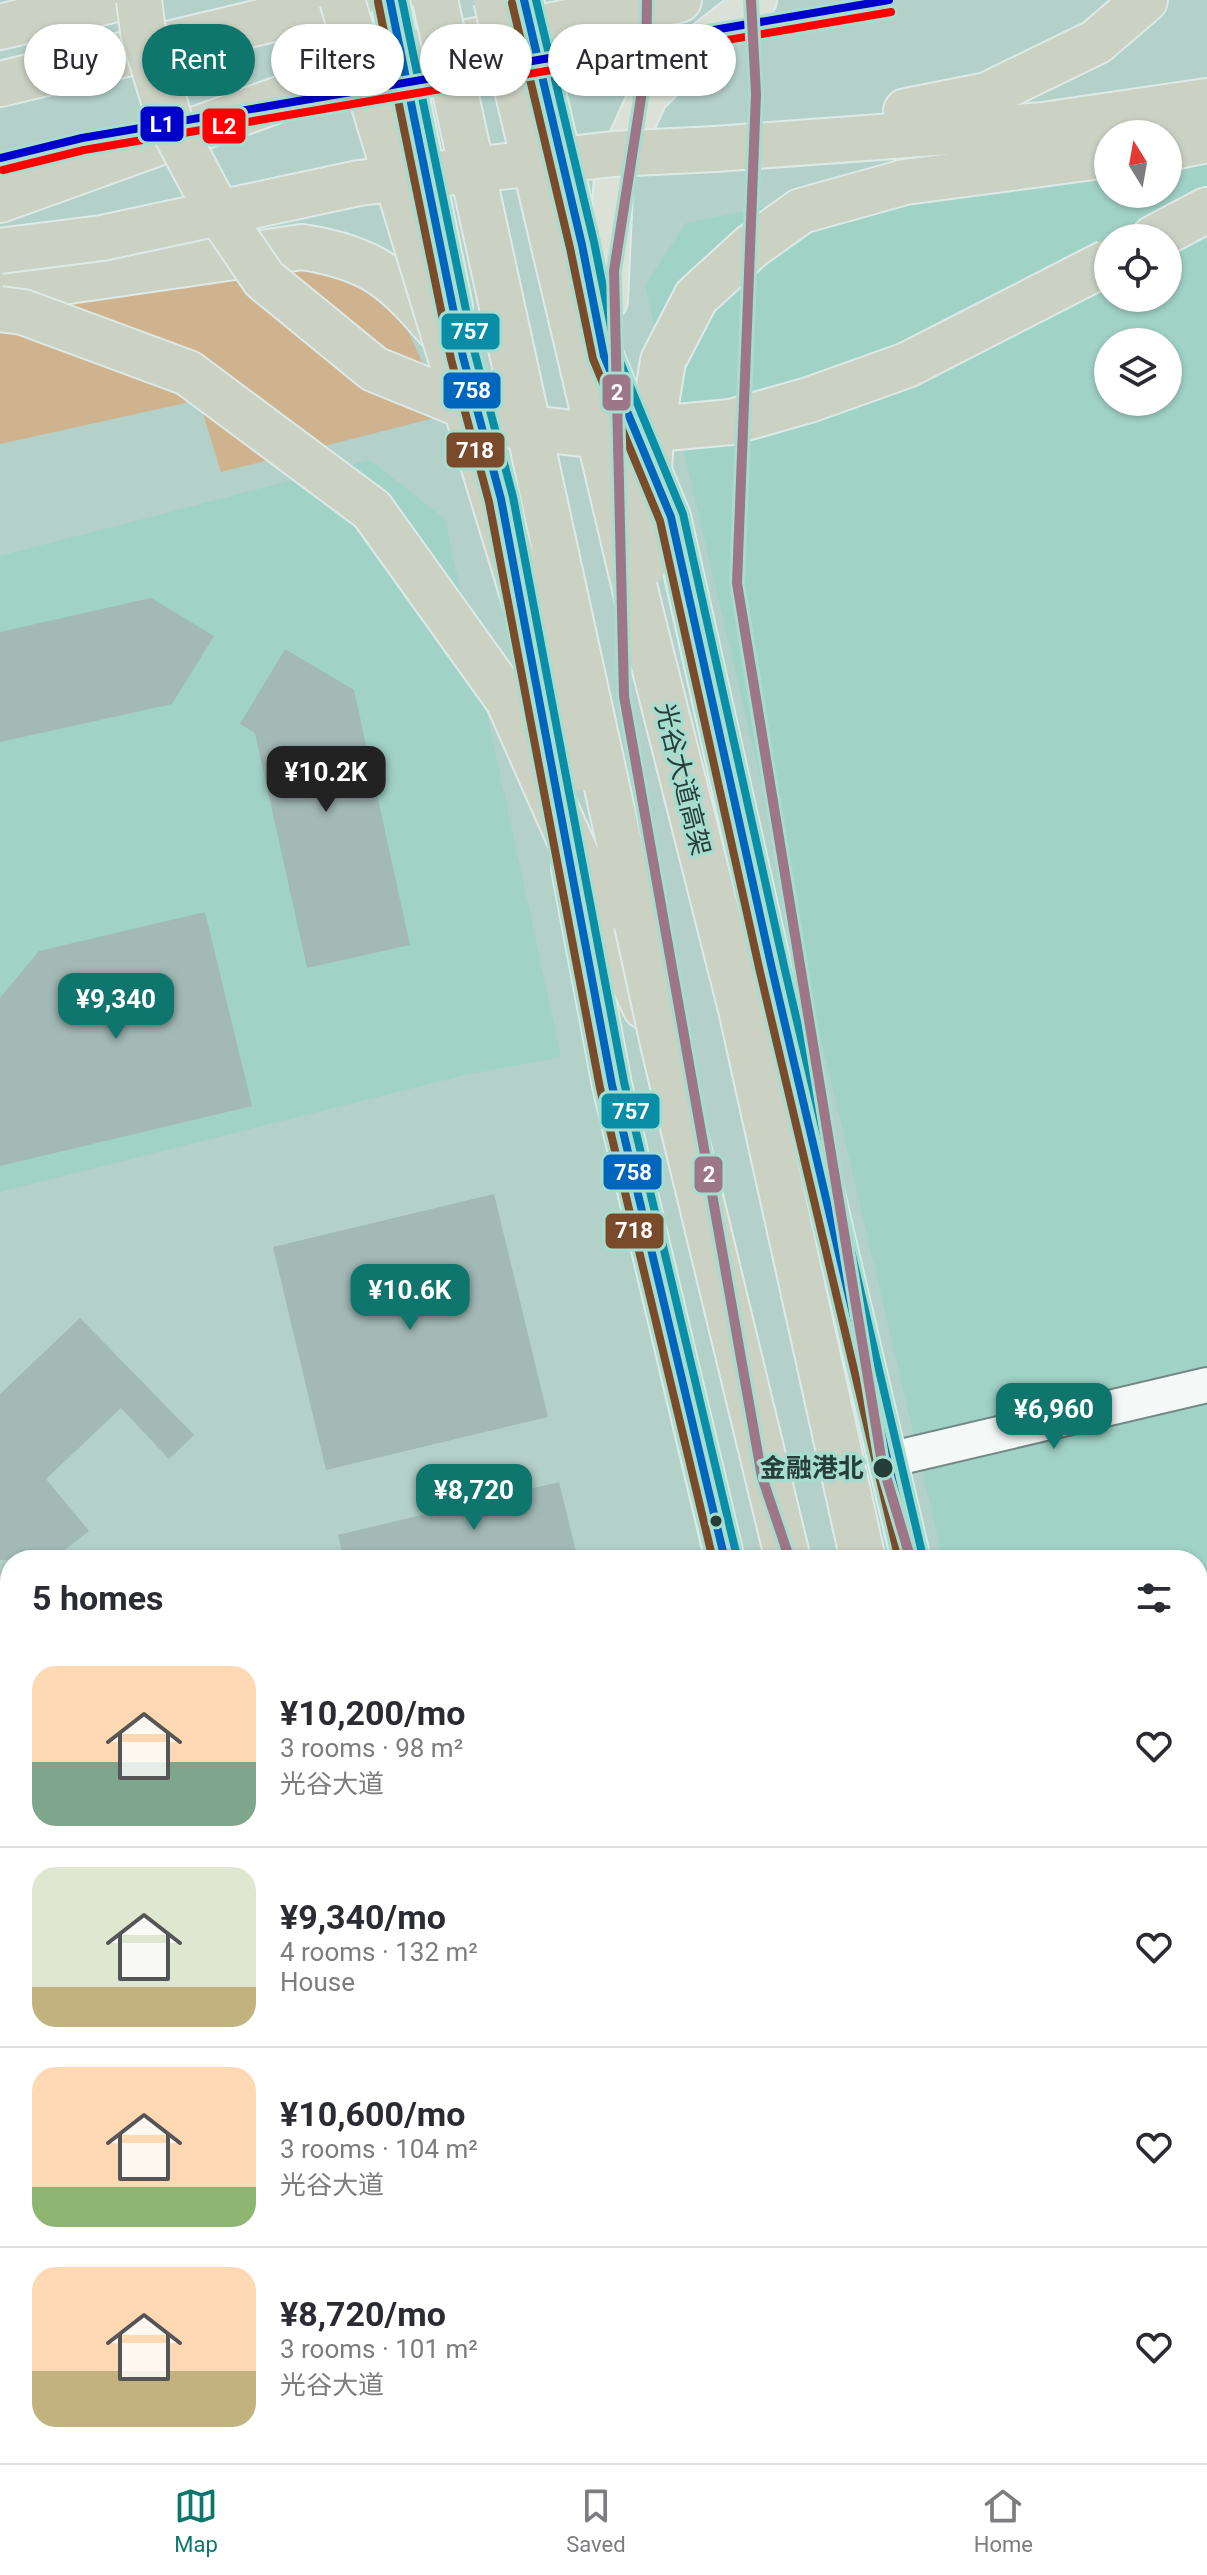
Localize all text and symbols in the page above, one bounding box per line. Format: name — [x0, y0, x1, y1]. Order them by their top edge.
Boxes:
chip: Buy — [24, 24, 126, 96]
chip: Rent — [142, 24, 255, 96]
chip: Filters — [271, 24, 404, 96]
chip: New — [420, 24, 532, 96]
chip: Apartment — [548, 24, 736, 96]
line badge: L1 — [139, 105, 185, 143]
line badge: L2 — [201, 107, 247, 145]
text: L1 — [150, 112, 174, 137]
text: L2 — [212, 114, 236, 139]
north arrow — [1094, 120, 1182, 208]
map controls — [1094, 120, 1182, 416]
button: locate — [1094, 224, 1182, 312]
line badge: 757 — [440, 312, 501, 351]
text: 757 — [451, 319, 489, 344]
button: layers — [1094, 328, 1182, 416]
line badge: 758 — [442, 371, 502, 410]
line badge: 2 — [601, 373, 632, 412]
text: 758 — [453, 378, 491, 403]
text: 2 — [611, 380, 623, 405]
line badge: 718 — [445, 431, 506, 469]
text: 718 — [456, 438, 494, 463]
street label: 光谷大道高架 — [650, 700, 716, 858]
pin: ¥10.2K — [261, 746, 391, 814]
text: ¥10.2K — [285, 757, 367, 787]
pin: ¥9,340 — [51, 973, 181, 1041]
text: ¥9,340 — [76, 984, 156, 1014]
line badge: 757 — [600, 1092, 661, 1130]
text: 757 — [612, 1099, 650, 1124]
line badge: 758 — [602, 1153, 663, 1191]
line badge: 2 — [693, 1155, 724, 1194]
text: 758 — [614, 1160, 652, 1185]
text: 2 — [703, 1162, 715, 1187]
line badge: 718 — [604, 1212, 665, 1250]
text: 718 — [615, 1218, 653, 1243]
pin: ¥10.6K — [345, 1264, 475, 1332]
text: ¥10.6K — [369, 1275, 451, 1305]
pin: ¥6,960 — [989, 1383, 1119, 1451]
text: ¥6,960 — [1014, 1394, 1094, 1424]
place label: 金融港北 — [760, 1453, 864, 1483]
marker: 金融港北 — [871, 1456, 895, 1480]
pin: ¥8,720 — [409, 1464, 539, 1532]
text: ¥8,720 — [434, 1475, 514, 1505]
unlabelled marker — [708, 1513, 724, 1529]
icon: filters — [1132, 1576, 1176, 1620]
text: 5 homes — [32, 1578, 163, 1618]
text: ¥10,200/mo — [280, 1693, 465, 1733]
icon: home — [96, 1698, 192, 1794]
icon: heart — [1132, 1724, 1176, 1768]
text: 3 rooms · 98 m² — [280, 1733, 463, 1763]
text: 光谷大道 — [280, 1769, 384, 1799]
text: ¥9,340/mo — [280, 1897, 446, 1937]
icon: home — [96, 1899, 192, 1995]
icon: heart — [1132, 1925, 1176, 1969]
text: 4 rooms · 132 m² — [280, 1937, 478, 1967]
text: House — [280, 1967, 355, 1997]
text: ¥10,600/mo — [280, 2094, 465, 2134]
icon: home — [96, 2099, 192, 2195]
icon: heart — [1132, 2125, 1176, 2169]
text: 3 rooms · 104 m² — [280, 2134, 478, 2164]
text: 光谷大道 — [280, 2170, 384, 2200]
text: ¥8,720/mo — [280, 2294, 446, 2334]
icon: home — [96, 2299, 192, 2395]
icon: heart — [1132, 2325, 1176, 2369]
text: 3 rooms · 101 m² — [280, 2334, 478, 2364]
text: 光谷大道 — [280, 2370, 384, 2400]
tab: Map — [174, 2484, 218, 2557]
tab: Saved — [566, 2484, 626, 2557]
tab: Home — [974, 2484, 1033, 2557]

